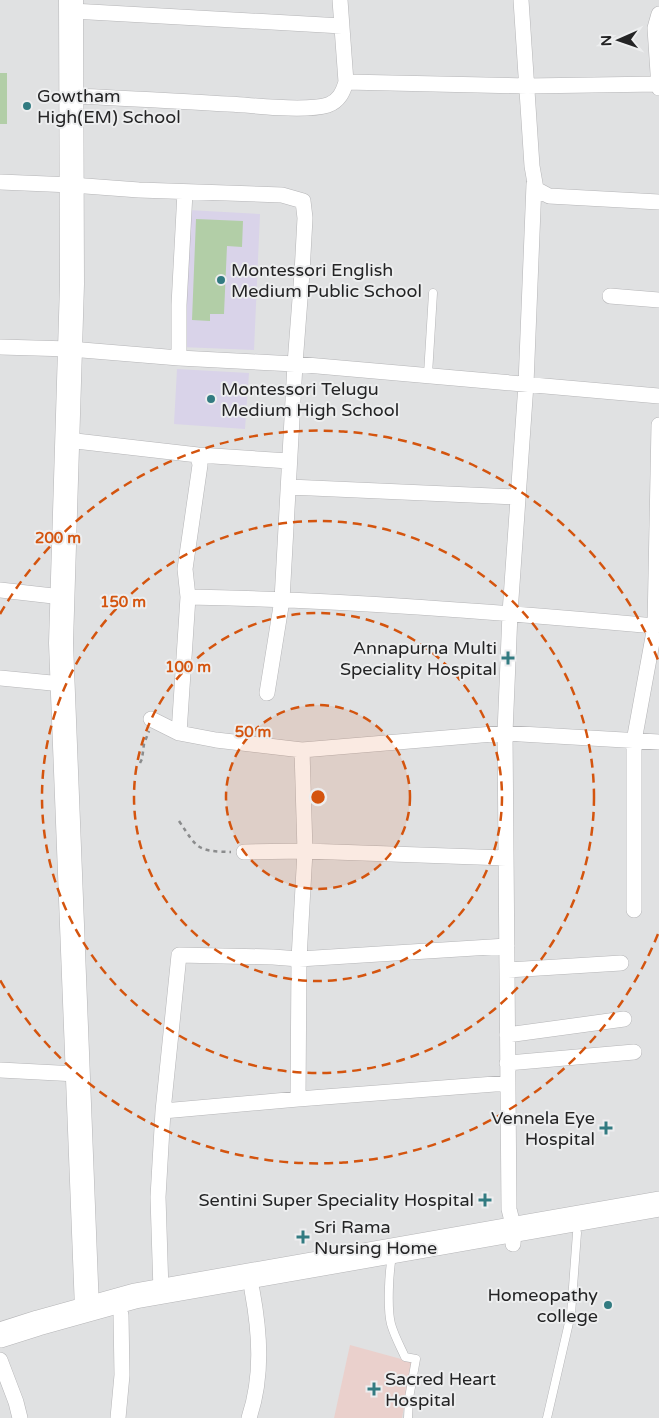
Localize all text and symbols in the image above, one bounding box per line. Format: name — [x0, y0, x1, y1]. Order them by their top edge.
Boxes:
north arrow — [594, 15, 644, 65]
text: N — [598, 35, 615, 46]
place label: Gowtham High(EM) School — [37, 85, 181, 128]
marker: Gowtham High(EM) School — [21, 100, 33, 112]
place label: Montessori English Medium Public School — [231, 259, 422, 302]
marker: Montessori English Medium Public School — [215, 274, 227, 286]
place label: Montessori Telugu Medium High School — [221, 378, 399, 421]
marker: Montessori Telugu Medium High School — [205, 393, 217, 405]
text: 200 m — [35, 529, 81, 547]
text: 150 m — [100, 593, 146, 611]
place label: Annapurna Multi Speciality Hospital — [340, 637, 497, 680]
marker: Annapurna Multi Speciality Hospital — [501, 651, 515, 665]
text: 100 m — [165, 658, 211, 676]
text: 50 m — [235, 723, 271, 741]
centre of rings — [309, 788, 327, 806]
place label: Vennela Eye Hospital — [491, 1107, 595, 1150]
marker: Vennela Eye Hospital — [599, 1121, 613, 1135]
place label: Sentini Super Speciality Hospital — [198, 1189, 474, 1211]
marker: Sentini Super Speciality Hospital — [478, 1193, 492, 1207]
place label: Sri Rama Nursing Home — [314, 1216, 437, 1259]
marker: Sri Rama Nursing Home — [296, 1230, 310, 1244]
place label: Homeopathy college — [487, 1284, 598, 1327]
marker: Homeopathy college — [602, 1299, 614, 1311]
place label: Sacred Heart Hospital — [385, 1368, 496, 1411]
marker: Sacred Heart Hospital — [367, 1382, 381, 1396]

